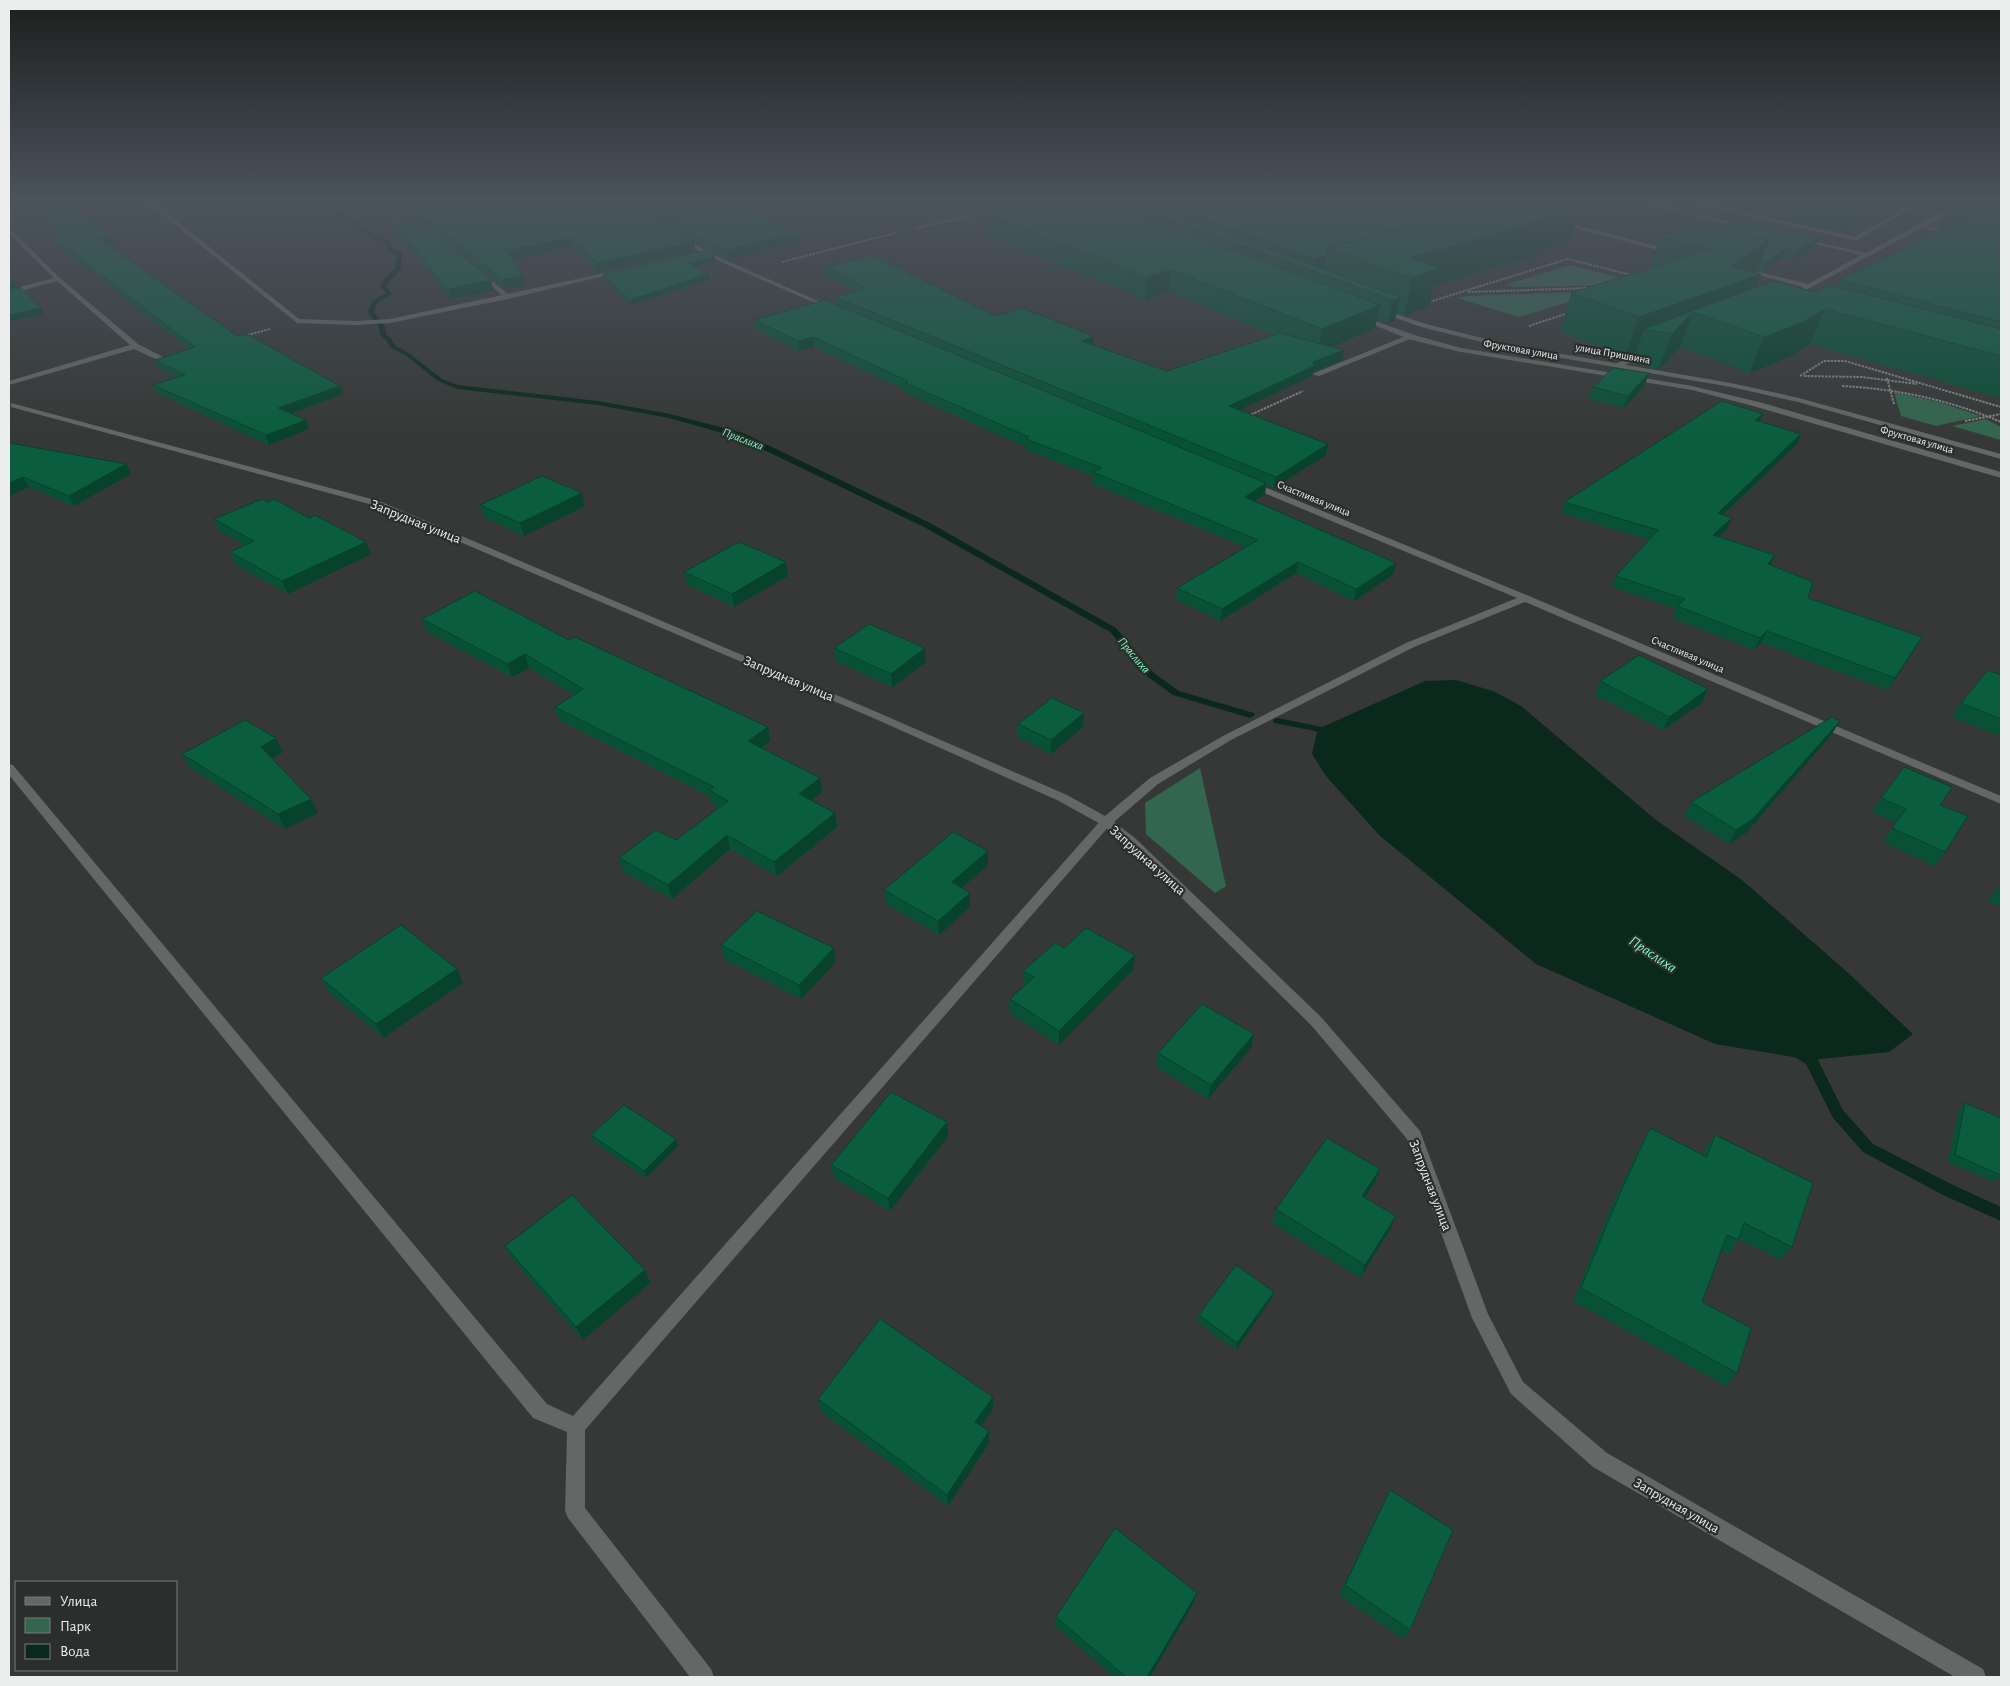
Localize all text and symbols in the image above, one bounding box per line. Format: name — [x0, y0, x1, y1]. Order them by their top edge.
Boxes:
street label: Фруктовая улица — [1483, 338, 1559, 361]
street label: улица Пришвина — [1574, 341, 1651, 365]
street label: Фруктовая улица — [1879, 424, 1955, 455]
water label: Праслиха — [720, 426, 765, 453]
street label: Счастливая улица — [1276, 479, 1352, 518]
street label: Запрудная улица — [368, 497, 463, 547]
street label: Счастливая улица — [1650, 634, 1726, 675]
water label: Праслиха — [1115, 635, 1152, 676]
street label: Запрудная улица — [742, 654, 836, 704]
street label: Запрудная улица — [1107, 823, 1188, 899]
water label: Праслиха — [1626, 933, 1679, 976]
street label: Запрудная улица — [1406, 1138, 1454, 1233]
street label: Запрудная улица — [1631, 1476, 1722, 1536]
legend — [15, 1581, 178, 1671]
text: Улица — [60, 1594, 97, 1609]
text: Парк — [60, 1619, 91, 1634]
text: Вода — [60, 1644, 90, 1659]

